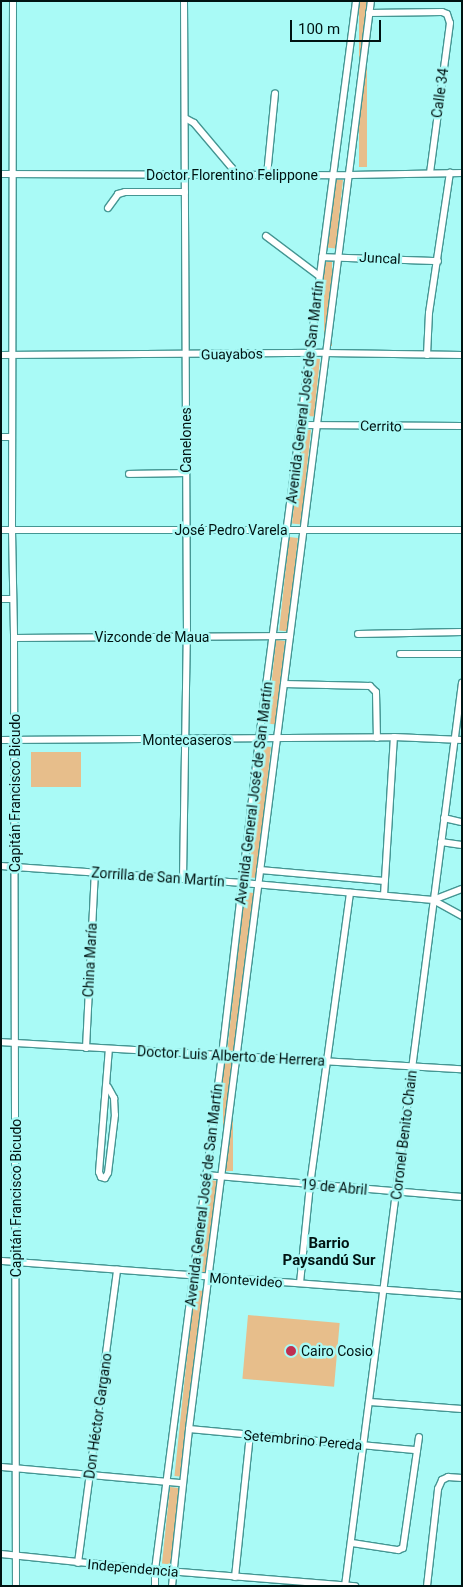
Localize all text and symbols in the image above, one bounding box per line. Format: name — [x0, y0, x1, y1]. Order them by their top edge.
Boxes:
scale bar — [293, 10, 384, 42]
text: 100 m — [298, 20, 340, 38]
street label: Calle 34 — [428, 67, 452, 119]
street label: Doctor Florentino Felippone — [146, 167, 318, 183]
street label: Juncal — [359, 249, 401, 267]
street label: Avenida General José de San Martín — [283, 280, 327, 504]
street label: Guayabos — [201, 345, 263, 363]
street label: Canelones — [178, 407, 194, 473]
street label: Cerrito — [360, 417, 402, 435]
street label: José Pedro Varela — [174, 522, 288, 538]
street label: Vizconde de Maua — [95, 629, 209, 645]
street label: Avenida General José de San Martín — [232, 681, 276, 905]
street label: Capitán Francisco Bicudo — [7, 714, 23, 872]
street label: Montecaseros — [142, 732, 232, 748]
street label: Zorrilla de San Martín — [91, 864, 225, 890]
street label: China María — [80, 922, 100, 998]
street label: Doctor Luis Alberto de Herrera — [137, 1043, 325, 1069]
street label: Coronel Benito Chain — [388, 1069, 420, 1201]
street label: Avenida General José de San Martín — [182, 1083, 226, 1307]
street label: Capitán Francisco Bicudo — [8, 1119, 24, 1277]
street label: 19 de Abril — [300, 1176, 368, 1198]
district label: Barrio Paysandú Sur — [283, 1234, 375, 1269]
street label: Montevideo — [209, 1269, 283, 1291]
place label: Cairo Cosio — [301, 1343, 373, 1359]
marker: Cairo Cosio — [285, 1345, 297, 1357]
street label: Don Héctor Gargano — [81, 1352, 115, 1480]
street label: Setembrino Pereda — [243, 1426, 363, 1454]
street label: Independencia — [87, 1556, 179, 1580]

